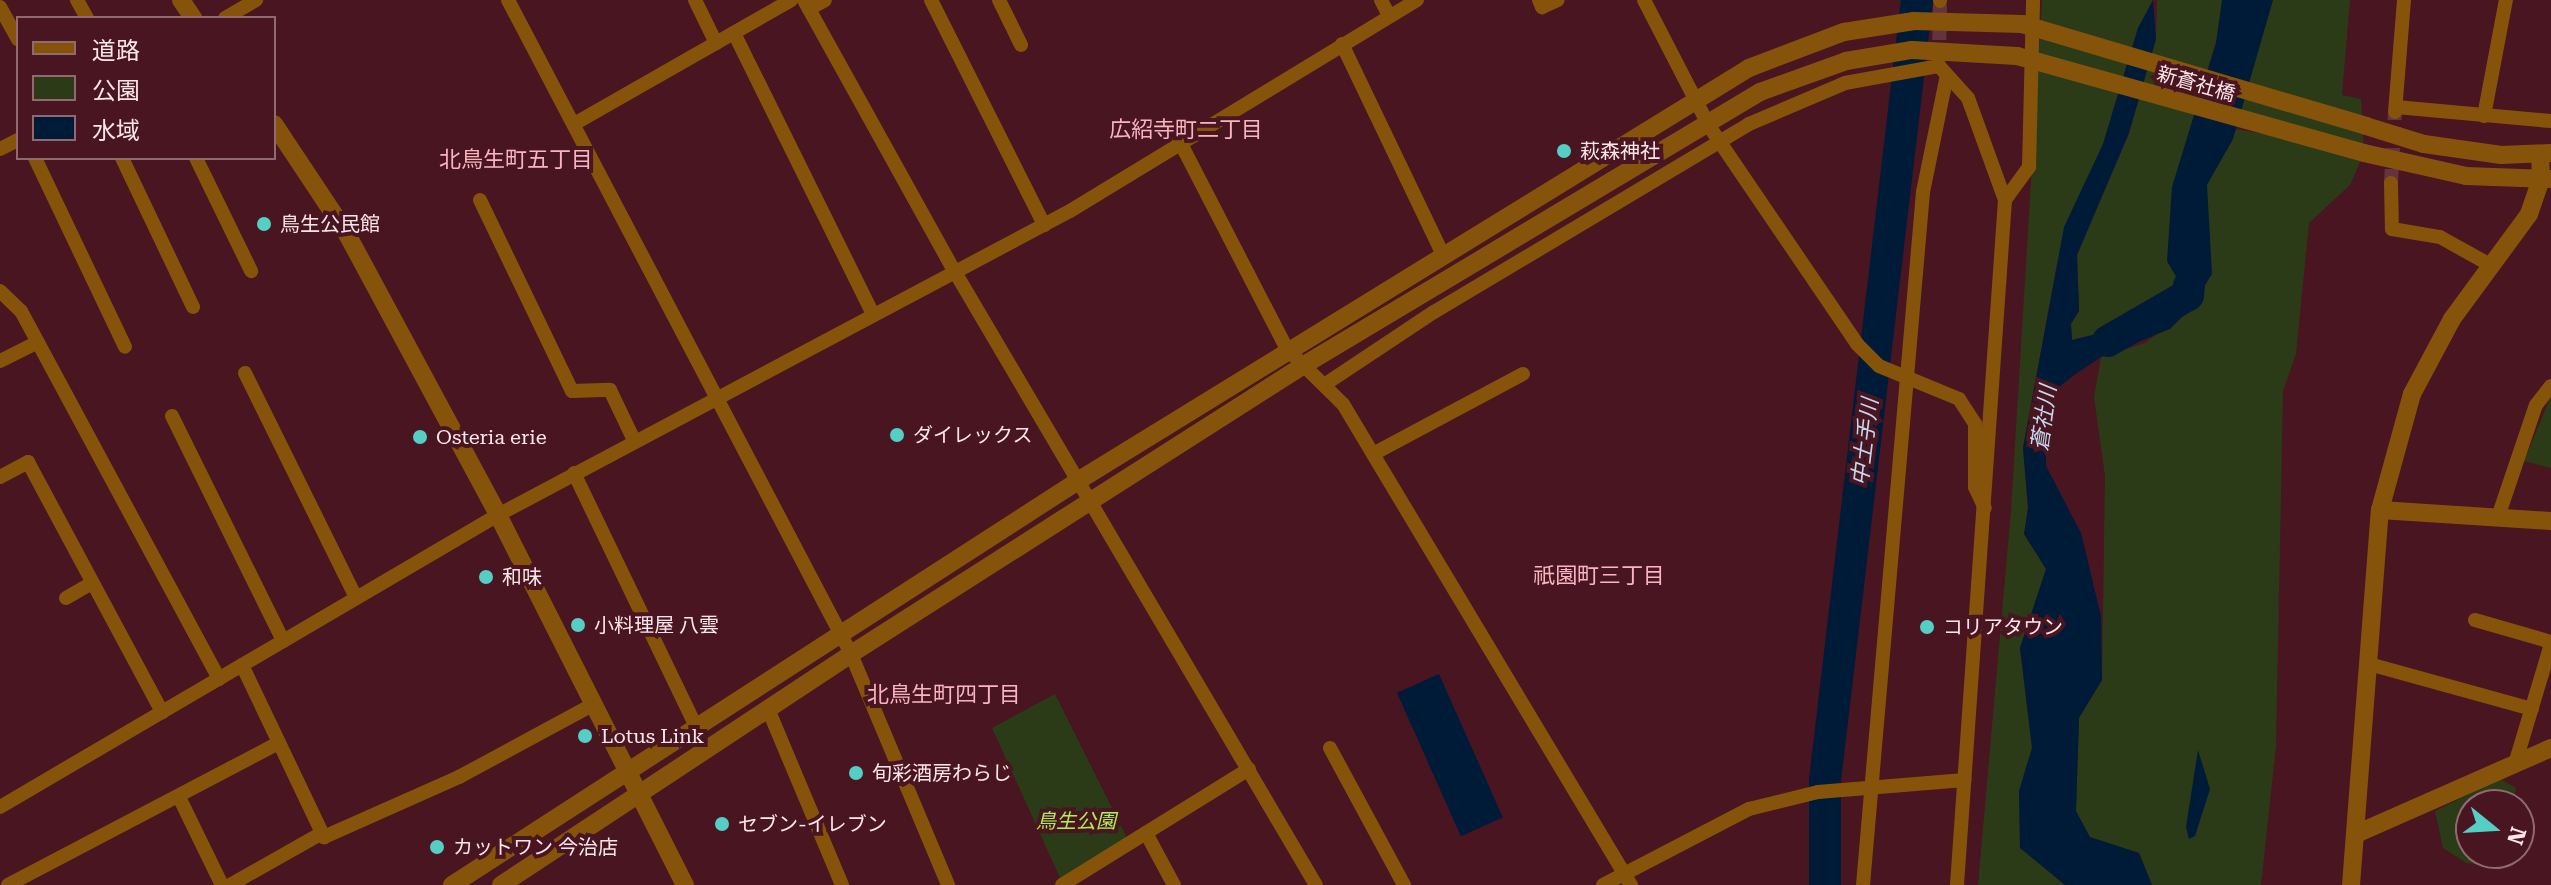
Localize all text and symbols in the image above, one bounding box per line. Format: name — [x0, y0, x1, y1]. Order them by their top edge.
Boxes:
legend — [16, 16, 276, 160]
text: 道路 — [92, 37, 140, 65]
street label: 新蒼社橋 — [2154, 61, 2238, 107]
text: 公園 — [92, 77, 140, 105]
text: 水域 — [92, 117, 140, 145]
district label: 広紹寺町二丁目 — [1109, 117, 1263, 143]
place label: 萩森神社 — [1580, 139, 1660, 163]
marker: 萩森神社 — [1555, 142, 1573, 160]
district label: 北鳥生町五丁目 — [439, 147, 593, 173]
place label: 鳥生公民館 — [280, 212, 380, 236]
marker: 鳥生公民館 — [255, 215, 273, 233]
water label: 蒼社川 — [2026, 383, 2062, 453]
water label: 中土手川 — [1847, 397, 1883, 487]
place label: ダイレックス — [913, 423, 1033, 447]
place label: Osteria erie — [436, 425, 547, 449]
marker: ダイレックス — [888, 426, 906, 444]
marker: Osteria erie — [411, 428, 429, 446]
district label: 祇園町三丁目 — [1533, 563, 1665, 589]
place label: 和味 — [502, 565, 542, 589]
marker: 和味 — [477, 568, 495, 586]
place label: 小料理屋 八雲 — [594, 613, 719, 637]
place label: コリアタウン — [1943, 615, 2063, 639]
marker: 小料理屋 八雲 — [569, 616, 587, 634]
marker: コリアタウン — [1918, 618, 1936, 636]
district label: 北鳥生町四丁目 — [867, 682, 1021, 708]
place label: Lotus Link — [601, 724, 704, 748]
marker: Lotus Link — [576, 727, 594, 745]
place label: 旬彩酒房わらじ — [872, 761, 1012, 785]
marker: 旬彩酒房わらじ — [847, 764, 865, 782]
north arrow — [2455, 789, 2535, 869]
park label: 鳥生公園 — [1036, 809, 1116, 833]
place label: セブン-イレブン — [738, 812, 887, 836]
marker: セブン-イレブン — [713, 815, 731, 833]
text: N — [2502, 824, 2531, 848]
place label: カットワン 今治店 — [453, 835, 618, 859]
marker: カットワン 今治店 — [428, 838, 446, 856]

